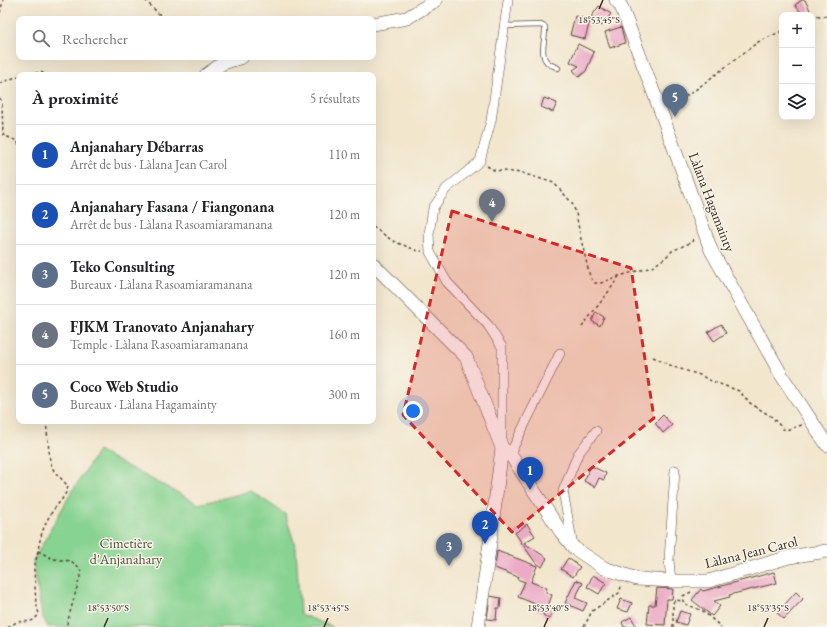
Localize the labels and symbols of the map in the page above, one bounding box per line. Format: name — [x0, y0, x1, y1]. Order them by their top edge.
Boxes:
text: 18°53'45"S — [578, 13, 620, 26]
pin: 5 — [662, 84, 688, 117]
street label: Làlana Hagamainty — [685, 150, 740, 255]
pin: 4 — [479, 189, 505, 222]
your location — [403, 401, 423, 421]
pin: 1 — [517, 457, 543, 490]
pin: 2 — [472, 511, 498, 544]
street label: Làlana Jean Carol — [703, 532, 800, 572]
pin: 3 — [436, 533, 462, 566]
park label: Cimetière d'Anjanahary — [90, 534, 163, 568]
text: 18°53'50"S — [87, 601, 129, 614]
text: 18°53'45"S — [307, 601, 349, 614]
text: 18°53'40"S — [527, 601, 569, 614]
text: 18°53'35"S — [747, 601, 789, 614]

